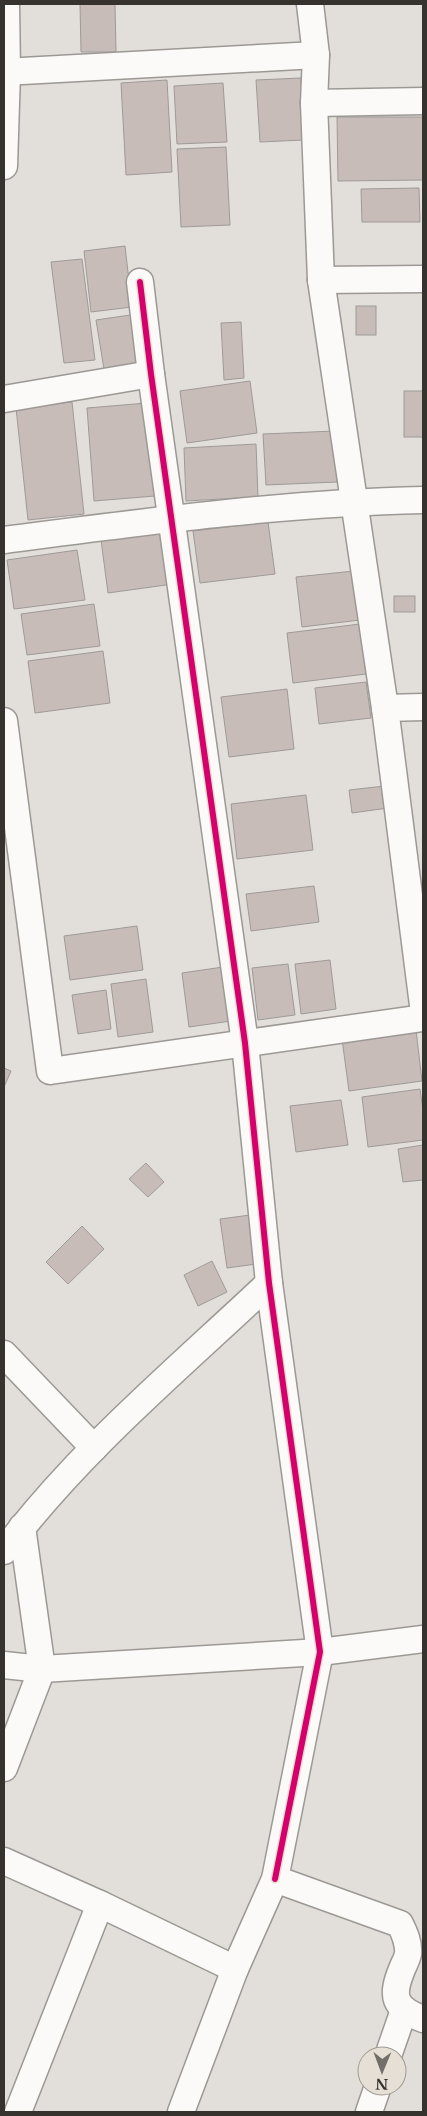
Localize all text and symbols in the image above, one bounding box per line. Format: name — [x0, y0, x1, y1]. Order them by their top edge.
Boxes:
north arrow — [357, 2046, 407, 2096]
text: N — [375, 2075, 389, 2093]

